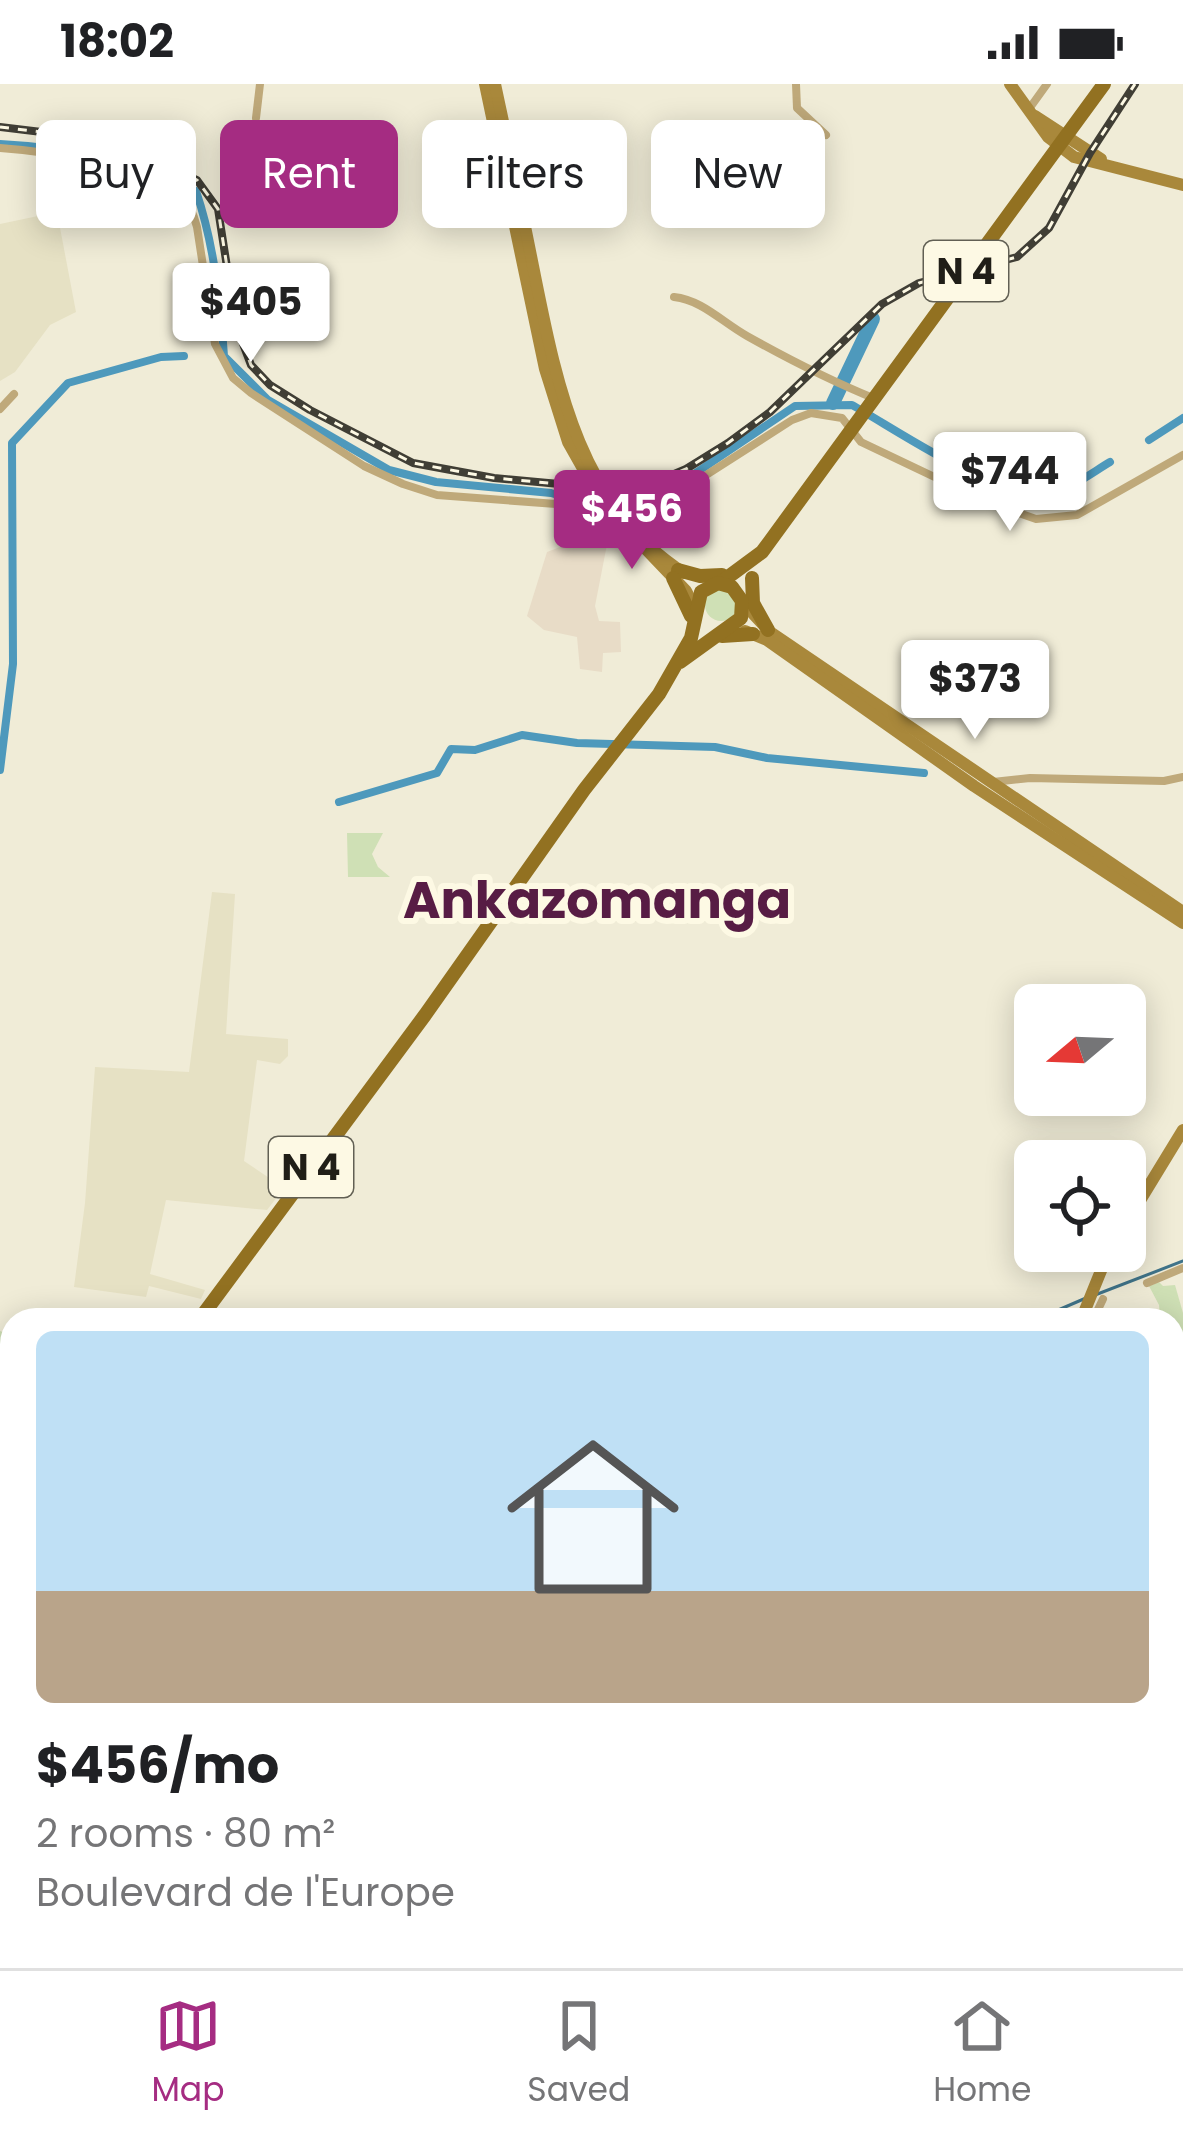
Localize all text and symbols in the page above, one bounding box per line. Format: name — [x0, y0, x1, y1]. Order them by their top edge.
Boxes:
text: 18:02 — [60, 10, 174, 73]
chip: Buy — [36, 120, 196, 228]
chip: Rent — [220, 120, 398, 228]
chip: Filters — [422, 120, 627, 228]
chip: New — [651, 120, 825, 228]
road number: N 4 — [924, 241, 1008, 301]
pin: $405 — [180, 263, 322, 365]
text: $405 — [200, 274, 302, 329]
pin: $744 — [939, 432, 1081, 534]
text: $744 — [960, 443, 1060, 498]
pin: $456 — [561, 470, 703, 572]
text: $456 — [581, 481, 683, 536]
pin: $373 — [904, 640, 1046, 742]
text: $373 — [928, 651, 1022, 706]
district label: Ankazomanga — [403, 864, 791, 936]
north arrow — [1014, 984, 1146, 1116]
map controls — [1014, 984, 1146, 1272]
road number: N 4 — [269, 1137, 353, 1197]
button: locate — [1014, 1140, 1146, 1272]
icon: home — [485, 1409, 701, 1625]
text: $456/mo — [36, 1729, 279, 1801]
text: 2 rooms · 80 m² — [36, 1806, 335, 1861]
text: Boulevard de l'Europe — [36, 1865, 455, 1920]
tab: Map — [151, 1993, 224, 2115]
tab: Saved — [527, 1993, 630, 2115]
tab: Home — [933, 1993, 1032, 2115]

